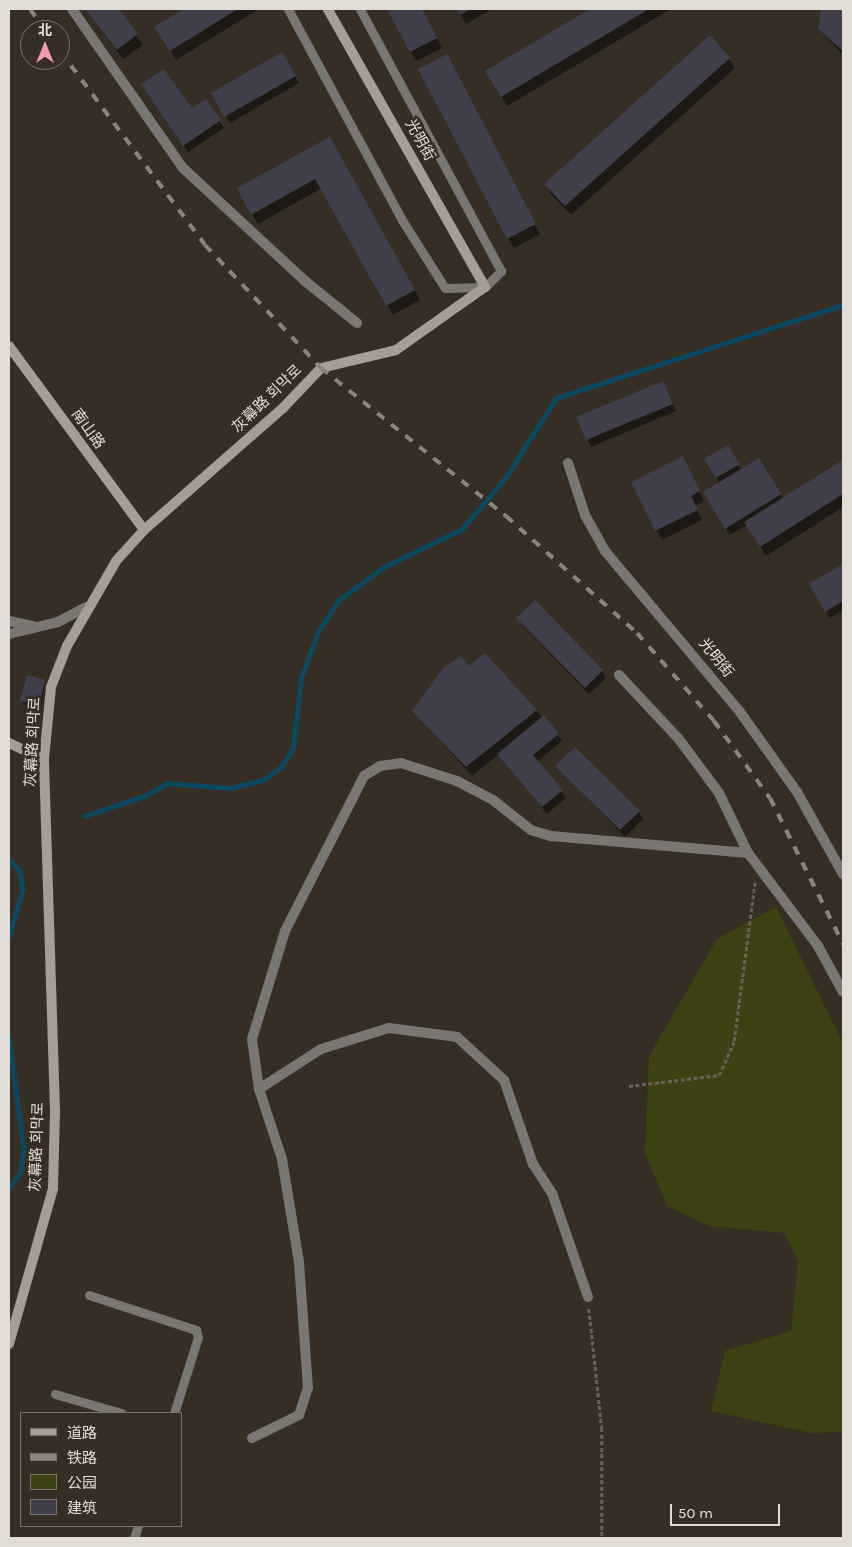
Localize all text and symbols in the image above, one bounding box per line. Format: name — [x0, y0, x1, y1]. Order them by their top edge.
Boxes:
north arrow — [20, 20, 70, 70]
text: 北 — [38, 22, 52, 39]
street label: 光明街 — [401, 116, 439, 164]
street label: 灰幕路 회막로 — [228, 361, 306, 437]
street label: 南山路 — [67, 406, 109, 452]
street label: 光明街 — [695, 635, 737, 681]
street label: 灰幕路 회막로 — [22, 697, 44, 787]
street label: 灰幕路 회막로 — [26, 1102, 48, 1192]
legend — [20, 1412, 182, 1527]
text: 道路 — [67, 1424, 97, 1442]
text: 铁路 — [67, 1449, 97, 1467]
text: 公园 — [67, 1474, 97, 1492]
scale bar — [672, 1494, 782, 1526]
text: 建筑 — [67, 1499, 97, 1517]
text: 50 m — [678, 1504, 713, 1522]

